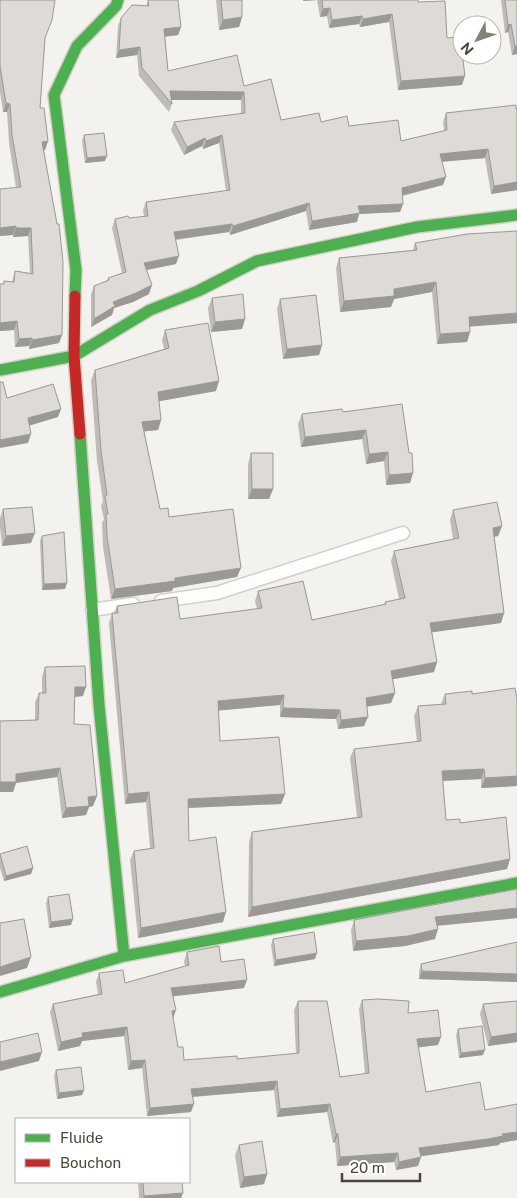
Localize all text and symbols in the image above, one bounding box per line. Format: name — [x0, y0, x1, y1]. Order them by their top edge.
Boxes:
north arrow — [452, 15, 502, 65]
text: N — [458, 39, 477, 58]
legend — [15, 1118, 190, 1183]
text: Fluide — [60, 1129, 103, 1146]
scale bar — [342, 1150, 420, 1182]
text: Bouchon — [60, 1154, 121, 1171]
text: 20 m — [350, 1159, 385, 1176]

